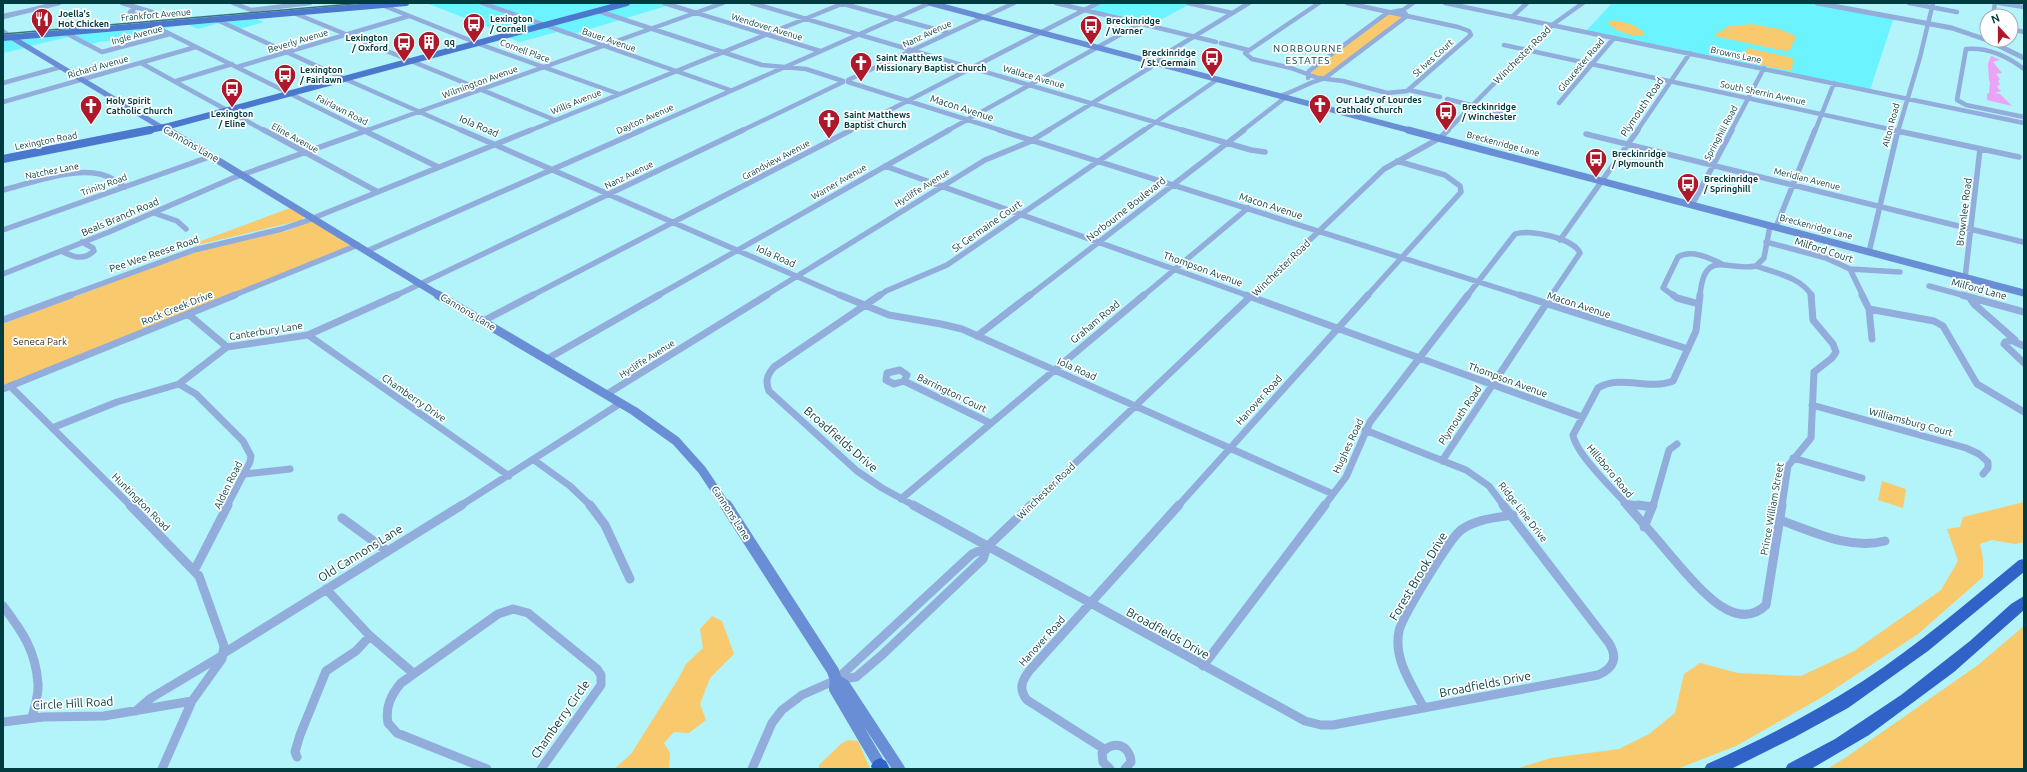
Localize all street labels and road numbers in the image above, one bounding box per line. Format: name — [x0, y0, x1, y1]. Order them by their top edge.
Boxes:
street label: Frankfort Avenue — [121, 7, 191, 23]
street label: Wendover Avenue — [730, 11, 804, 43]
street label: Nanz Avenue — [901, 18, 953, 50]
street label: Ingle Avenue — [110, 23, 164, 47]
street label: Winchester Road — [1491, 24, 1553, 86]
street label: Bauer Avenue — [581, 26, 637, 54]
street label: Beverly Avenue — [267, 27, 329, 55]
street label: Gloucester Road — [1556, 36, 1606, 94]
street label: Cornell Place — [499, 37, 551, 65]
street label: St Ives Court — [1411, 37, 1456, 79]
street label: Browns Lane — [1710, 45, 1762, 65]
street label: Richard Avenue — [66, 54, 130, 80]
street label: Wallace Avenue — [1002, 63, 1066, 91]
street label: Wilmington Avenue — [441, 64, 519, 100]
street label: Plymouth Road — [1618, 75, 1666, 139]
street label: South Sherrin Avenue — [1719, 79, 1807, 107]
street label: Willis Avenue — [549, 87, 603, 117]
street label: Fairlawn Road — [315, 93, 369, 127]
street label: Macon Avenue — [929, 93, 995, 123]
street label: Dayton Avenue — [615, 102, 675, 136]
street label: Alton Road — [1880, 102, 1902, 148]
street label: Springhill Road — [1702, 104, 1740, 162]
street label: Iola Road — [458, 113, 500, 139]
street label: Eline Avenue — [270, 121, 320, 155]
street label: Cannons Lane — [161, 124, 221, 164]
street label: Breckenridge Lane — [1465, 129, 1541, 159]
street label: Lexington Road — [14, 130, 78, 152]
street label: Grandview Avenue — [740, 138, 812, 182]
street label: Nanz Avenue — [603, 159, 655, 191]
street label: Natchez Lane — [24, 161, 80, 181]
street label: Warner Avenue — [810, 162, 868, 202]
street label: Meridian Avenue — [1773, 166, 1841, 192]
street label: Hycliffe Avenue — [892, 167, 952, 209]
street label: Trinity Road — [80, 172, 128, 198]
street label: Norbourne Boulevard — [1084, 175, 1168, 243]
street label: Brownlee Road — [1954, 177, 1974, 247]
street label: Macon Avenue — [1238, 191, 1304, 221]
street label: Beals Branch Road — [80, 196, 160, 238]
street label: St Germaine Court — [950, 198, 1024, 254]
street label: Breckenridge Lane — [1778, 212, 1854, 242]
street label: Pee Wee Reese Road — [108, 233, 200, 275]
street label: Milford Court — [1793, 235, 1855, 265]
street label: Winchester Road — [1250, 237, 1312, 298]
street label: Iola Road — [755, 243, 797, 270]
street label: Thompson Avenue — [1162, 250, 1244, 288]
street label: Milford Lane — [1950, 276, 2008, 302]
street label: Rock Creek Drive — [140, 289, 214, 327]
street label: Macon Avenue — [1546, 290, 1612, 320]
street label: Cannons Lane — [438, 291, 498, 333]
street label: Graham Road — [1068, 298, 1122, 346]
street label: Canterbury Lane — [228, 320, 304, 342]
street label: Hycliffe Avenue — [617, 338, 677, 380]
street label: Iola Road — [1056, 356, 1098, 383]
street label: Thompson Avenue — [1467, 361, 1549, 399]
street label: Barrington Court — [915, 371, 989, 415]
street label: Chamberry Drive — [380, 372, 448, 424]
street label: Hanover Road — [1234, 373, 1284, 427]
street label: Plymouth Road — [1436, 383, 1484, 447]
street label: Broadfields Drive — [802, 404, 880, 474]
street label: Williamsburg Court — [1868, 405, 1954, 439]
street label: Hughes Road — [1330, 417, 1366, 475]
street label: Hillsboro Road — [1585, 442, 1635, 500]
street label: Alden Road — [212, 459, 244, 511]
street label: Winchester Road — [1015, 460, 1077, 521]
street label: Prince William Street — [1758, 462, 1786, 556]
street label: Huntington Road — [110, 471, 172, 533]
street label: Ridge Line Drive — [1496, 480, 1550, 544]
street label: Cannons Lane — [709, 484, 753, 542]
street label: Old Cannons Lane — [315, 522, 405, 584]
street label: Forest Brook Drive — [1387, 530, 1449, 622]
street label: Broadfields Drive — [1124, 605, 1212, 661]
street label: Hanover Road — [1017, 614, 1067, 668]
street label: Broadfields Drive — [1438, 669, 1532, 699]
street label: Chamberry Circle — [528, 677, 592, 761]
street label: Circle Hill Road — [32, 694, 114, 712]

